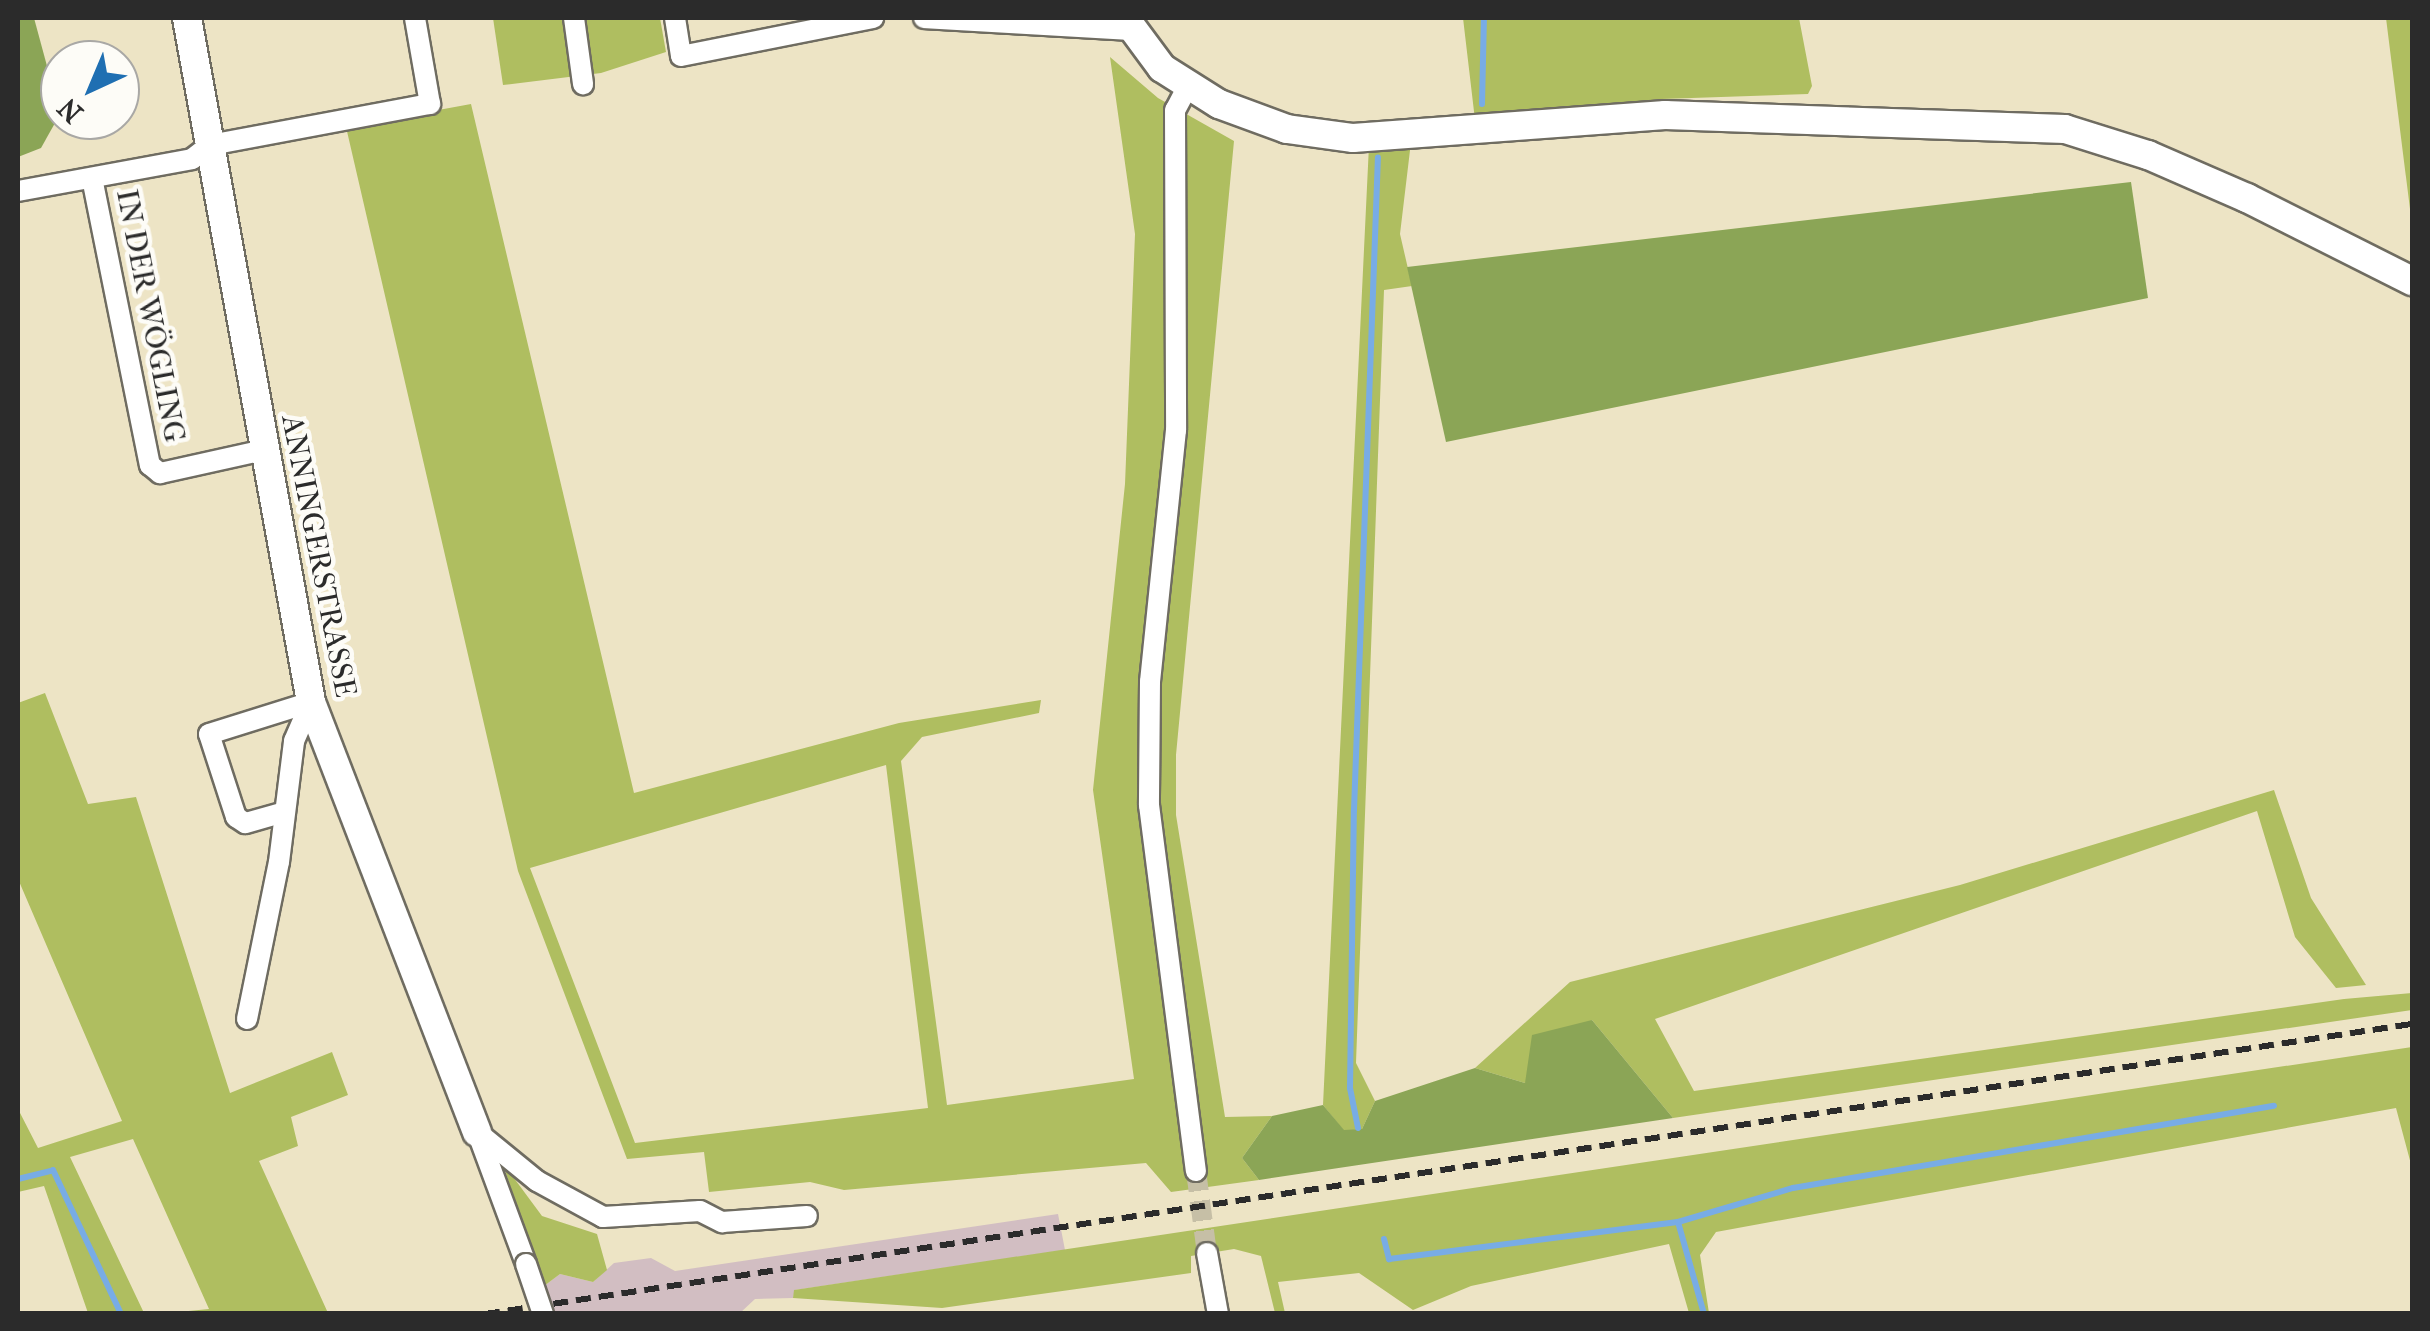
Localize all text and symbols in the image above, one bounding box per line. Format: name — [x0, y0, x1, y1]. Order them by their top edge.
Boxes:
north arrow — [40, 40, 140, 140]
text: N — [51, 91, 89, 130]
street label: IN DER WÖGLING — [108, 186, 192, 446]
street label: ANNINGERSTRASSE — [273, 412, 363, 700]

